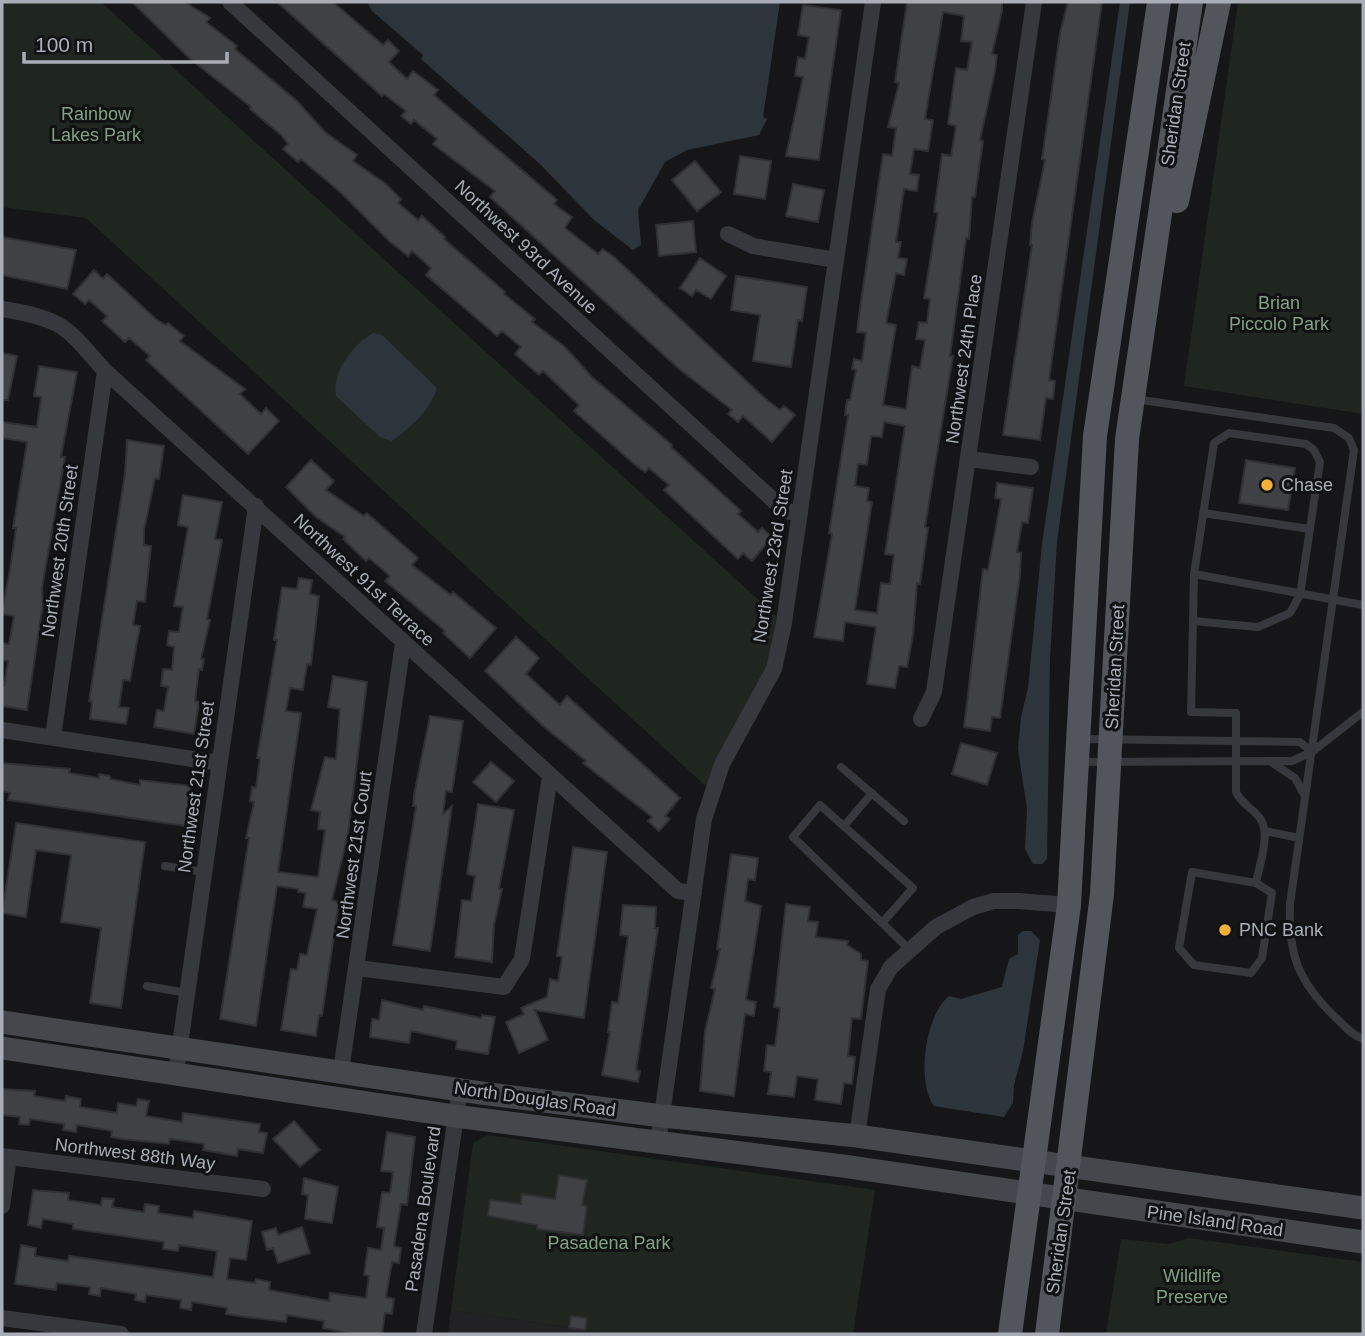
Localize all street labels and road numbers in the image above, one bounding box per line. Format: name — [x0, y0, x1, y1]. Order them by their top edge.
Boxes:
street label: Sheridan Street — [1157, 41, 1195, 167]
street label: Northwest 93rd Avenue — [451, 176, 601, 318]
street label: Northwest 24th Place — [942, 273, 986, 445]
street label: Northwest 20th Street — [38, 463, 82, 639]
street label: Northwest 23rd Street — [749, 468, 797, 644]
street label: Northwest 91st Terrace — [290, 510, 438, 650]
street label: Sheridan Street — [1102, 604, 1128, 730]
street label: Northwest 21st Street — [174, 700, 218, 874]
street label: Northwest 21st Court — [332, 770, 376, 940]
street label: North Douglas Road — [453, 1078, 617, 1120]
street label: Pasadena Boulevard — [401, 1125, 445, 1293]
street label: Northwest 88th Way — [54, 1134, 216, 1174]
street label: Sheridan Street — [1042, 1169, 1080, 1295]
street label: Pine Island Road — [1146, 1202, 1284, 1240]

